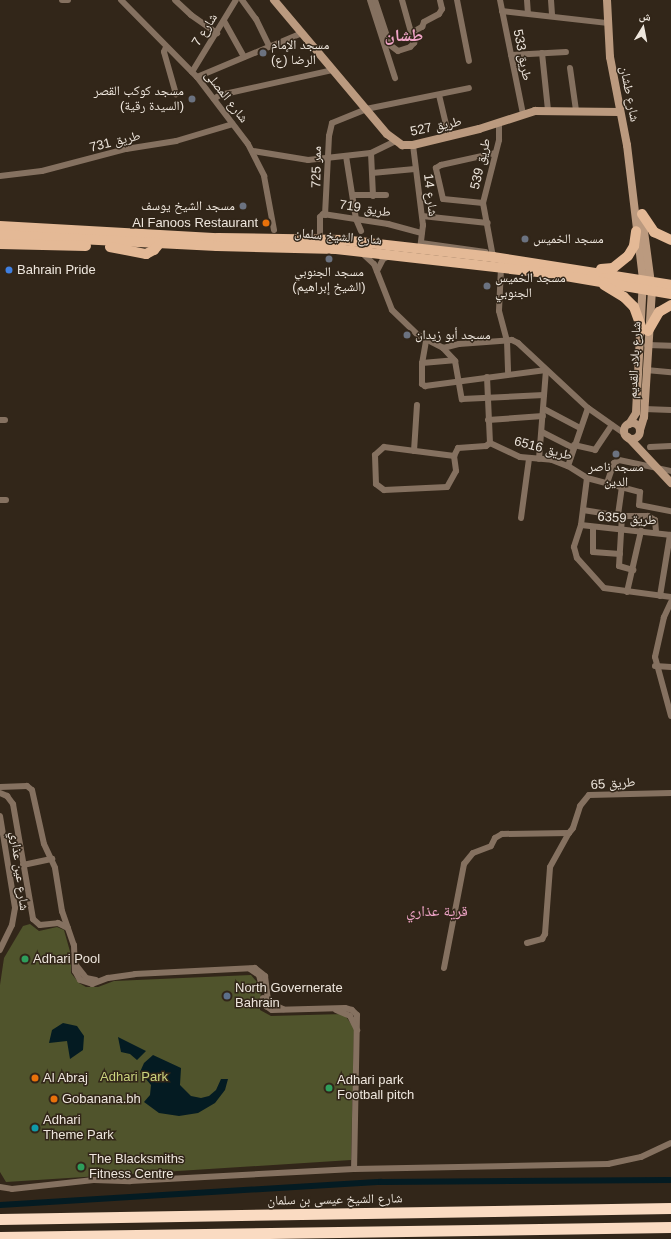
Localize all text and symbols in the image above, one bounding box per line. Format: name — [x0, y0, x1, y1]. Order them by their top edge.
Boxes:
north arrow — [623, 8, 663, 48]
text: ش — [638, 9, 652, 23]
street label: شارع 7 — [189, 11, 221, 49]
district label: طشان — [385, 26, 423, 46]
street label: طريق 533 — [509, 28, 535, 82]
place label: مسجد الإمام الرضا (ع) — [271, 38, 329, 69]
marker: مسجد الإمام الرضا (ع) — [258, 48, 268, 58]
street label: شارع طشان — [616, 65, 642, 123]
street label: شارع المصلى — [201, 68, 251, 126]
place label: مسجد كوكب القصر (السيدة رقية) — [94, 84, 184, 115]
marker: مسجد كوكب القصر (السيدة رقية) — [187, 94, 197, 104]
street label: طريق 527 — [409, 114, 463, 140]
street label: طريق 731 — [88, 128, 142, 156]
street label: طريق 539 — [468, 137, 494, 191]
street label: ممر 725 — [309, 146, 325, 188]
street label: شارع 14 — [420, 173, 440, 217]
street label: طريق 719 — [338, 197, 392, 221]
place label: مسجد الشيخ يوسف — [141, 198, 235, 214]
marker: مسجد الشيخ يوسف — [238, 201, 248, 211]
place label: Al Fanoos Restaurant — [132, 215, 258, 231]
marker: Al Fanoos Restaurant — [261, 218, 271, 228]
street label: شارع الشيخ سلمان — [294, 225, 382, 249]
place label: مسجد الخميس — [533, 231, 604, 247]
marker: مسجد الخميس — [520, 234, 530, 244]
marker: مسجد الجنوبي (الشيخ إبراهيم) — [324, 254, 334, 264]
place label: Bahrain Pride — [17, 262, 96, 278]
marker: Bahrain Pride — [4, 265, 14, 275]
place label: مسجد الجنوبي (الشيخ إبراهيم) — [292, 265, 366, 296]
place label: مسجد الخميس الجنوبي — [495, 271, 566, 302]
marker: مسجد الخميس الجنوبي — [482, 281, 492, 291]
street label: شارع بلاد القديم — [625, 321, 645, 399]
place label: مسجد أبو زيدان — [415, 327, 491, 343]
marker: مسجد أبو زيدان — [402, 330, 412, 340]
street label: طريق 6516 — [512, 434, 574, 464]
marker: مسجد ناصر الدين — [611, 449, 621, 459]
place label: مسجد ناصر الدين — [588, 460, 644, 491]
street label: طريق 6359 — [597, 509, 657, 529]
street label: طريق 65 — [590, 775, 636, 793]
street label: شارع عين عذاري — [6, 831, 32, 911]
district label: قرية عذاري — [406, 902, 468, 920]
place label: Adhari Pool — [33, 951, 100, 967]
marker: Adhari Pool — [20, 954, 30, 964]
place label: North Governerate Bahrain — [235, 981, 343, 1012]
marker: North Governerate Bahrain — [222, 991, 232, 1001]
park label: Adhari Park — [100, 1069, 168, 1085]
place label: Al Abraj — [43, 1070, 89, 1086]
marker: Al Abraj — [30, 1073, 40, 1083]
place label: Adhari park Football pitch — [337, 1073, 414, 1104]
marker: Adhari park Football pitch — [324, 1083, 334, 1093]
place label: Gobanana.bh — [62, 1091, 141, 1107]
marker: Gobanana.bh — [49, 1094, 59, 1104]
place label: Adhari Theme Park — [43, 1113, 114, 1144]
marker: Adhari Theme Park — [30, 1123, 40, 1133]
place label: The Blacksmiths Fitness Centre — [89, 1152, 184, 1183]
marker: The Blacksmiths Fitness Centre — [76, 1162, 86, 1172]
street label: شارع الشيخ عيسى بن سلمان — [267, 1191, 403, 1209]

